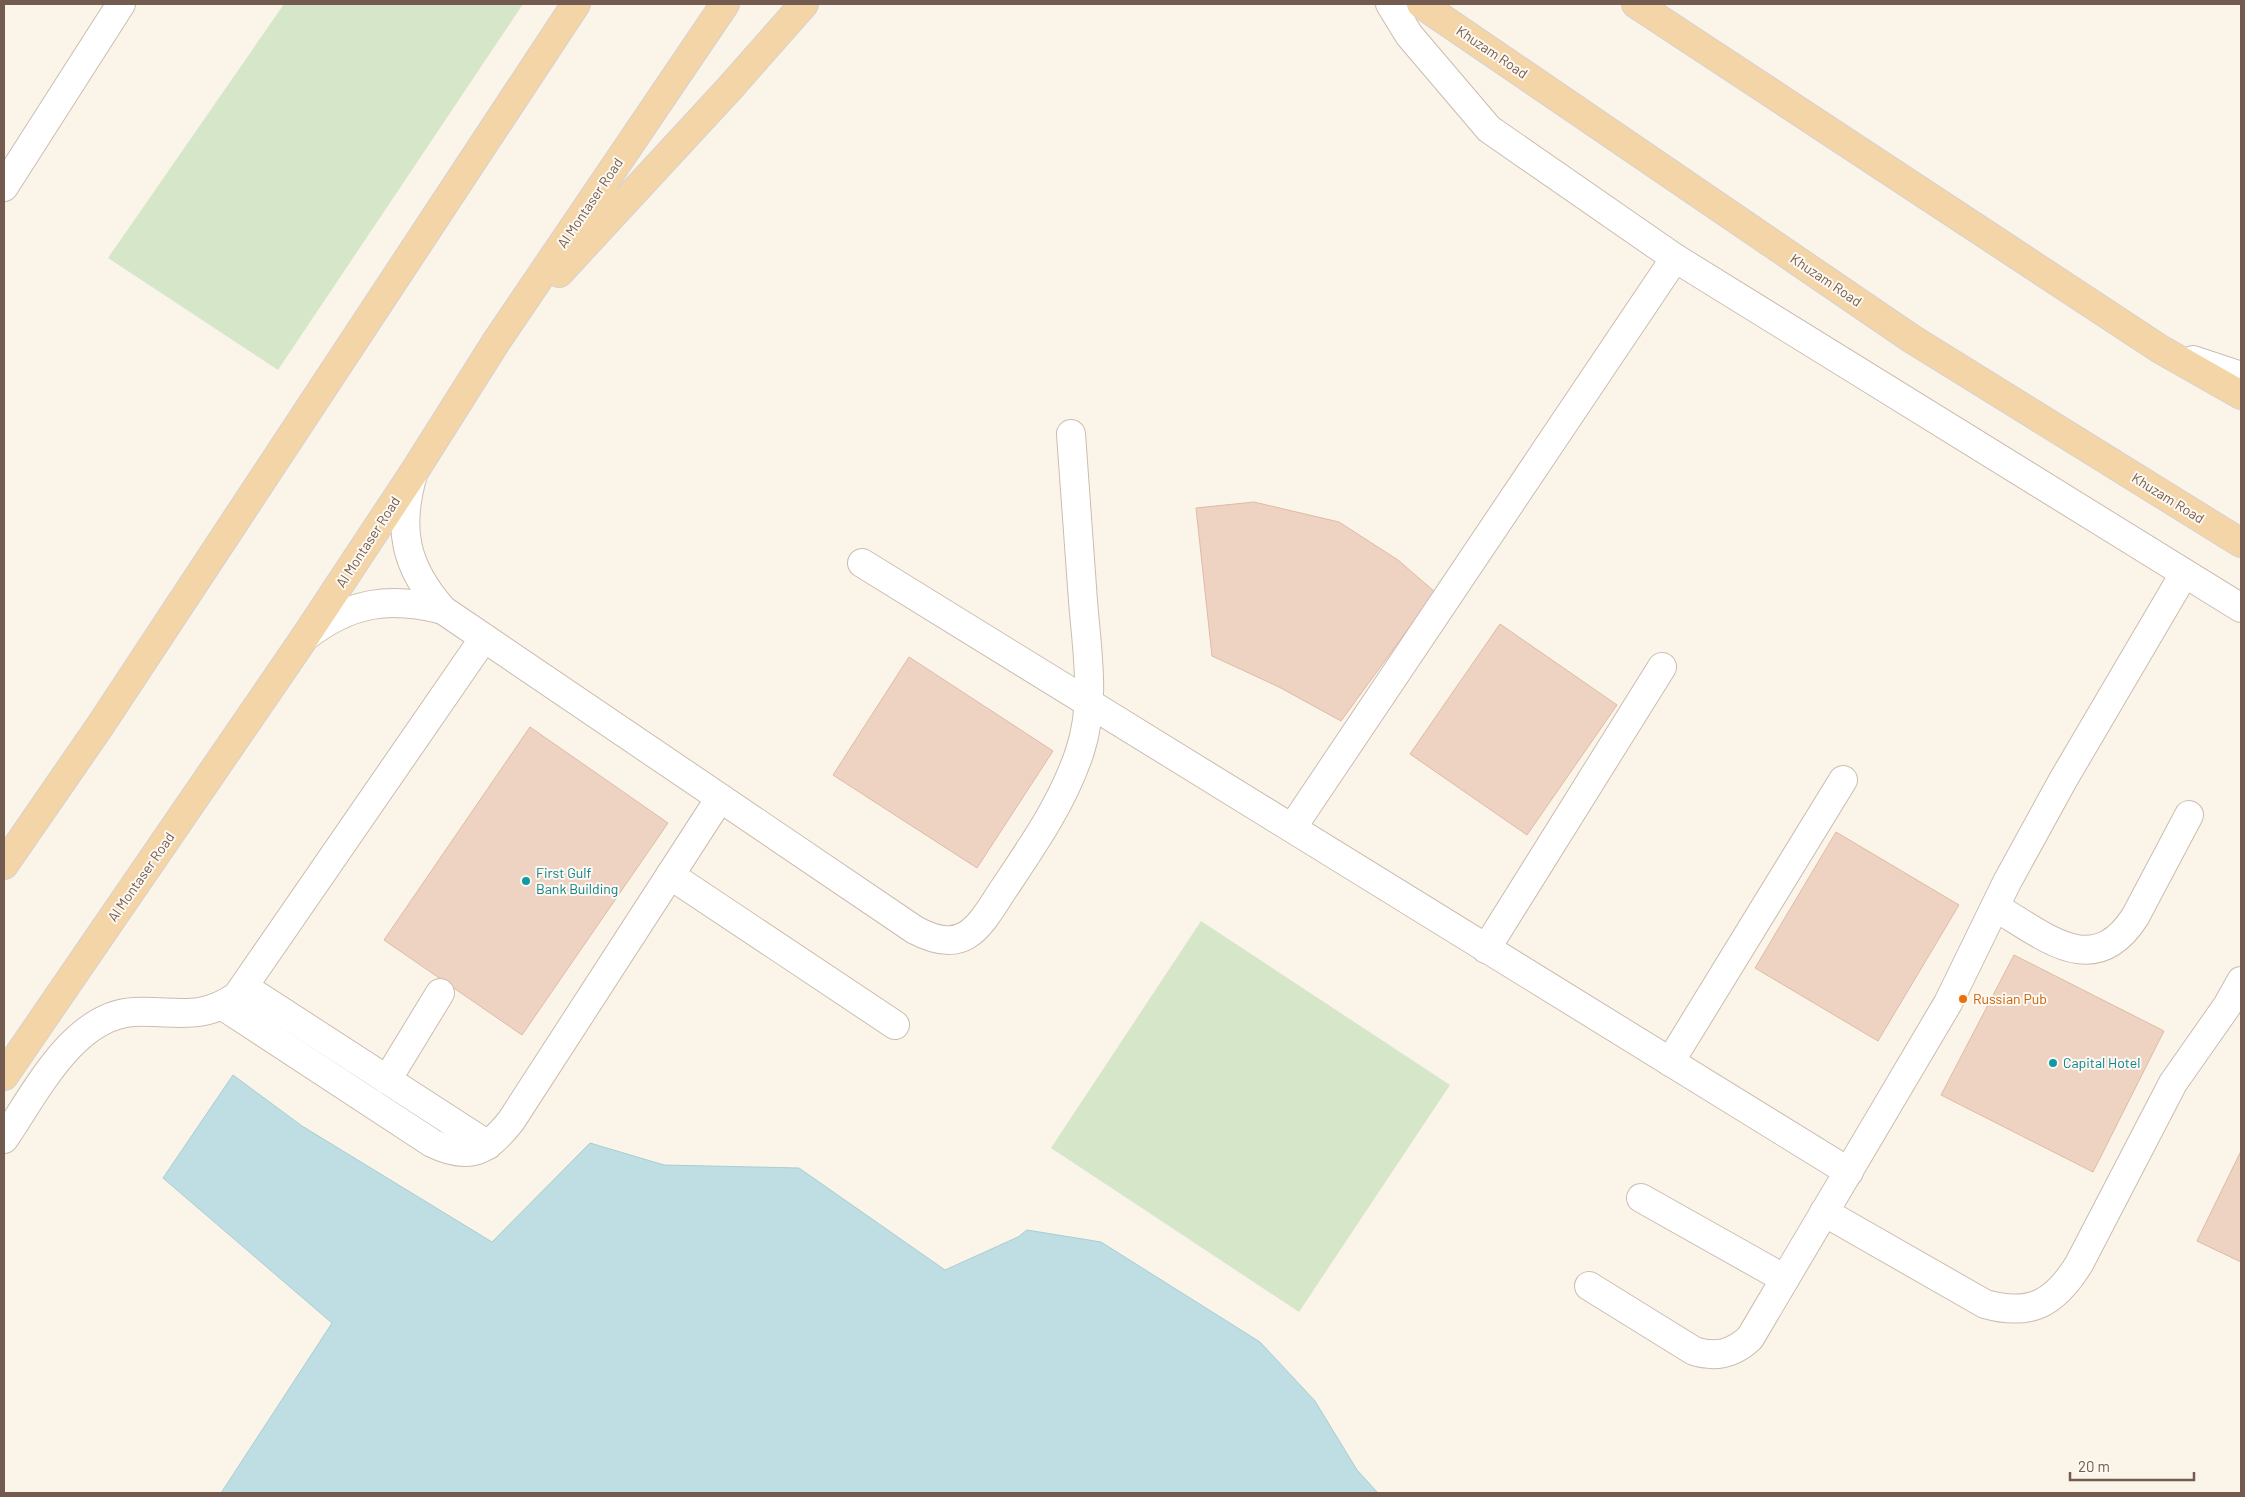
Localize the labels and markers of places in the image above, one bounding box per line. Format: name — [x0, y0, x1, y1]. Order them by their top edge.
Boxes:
place label: First Gulf Bank Building — [536, 864, 618, 897]
marker: First Gulf Bank Building — [520, 875, 532, 887]
place label: Russian Pub — [1973, 990, 2047, 1007]
marker: Russian Pub — [1957, 993, 1969, 1005]
place label: Capital Hotel — [2063, 1054, 2140, 1071]
marker: Capital Hotel — [2047, 1057, 2059, 1069]

